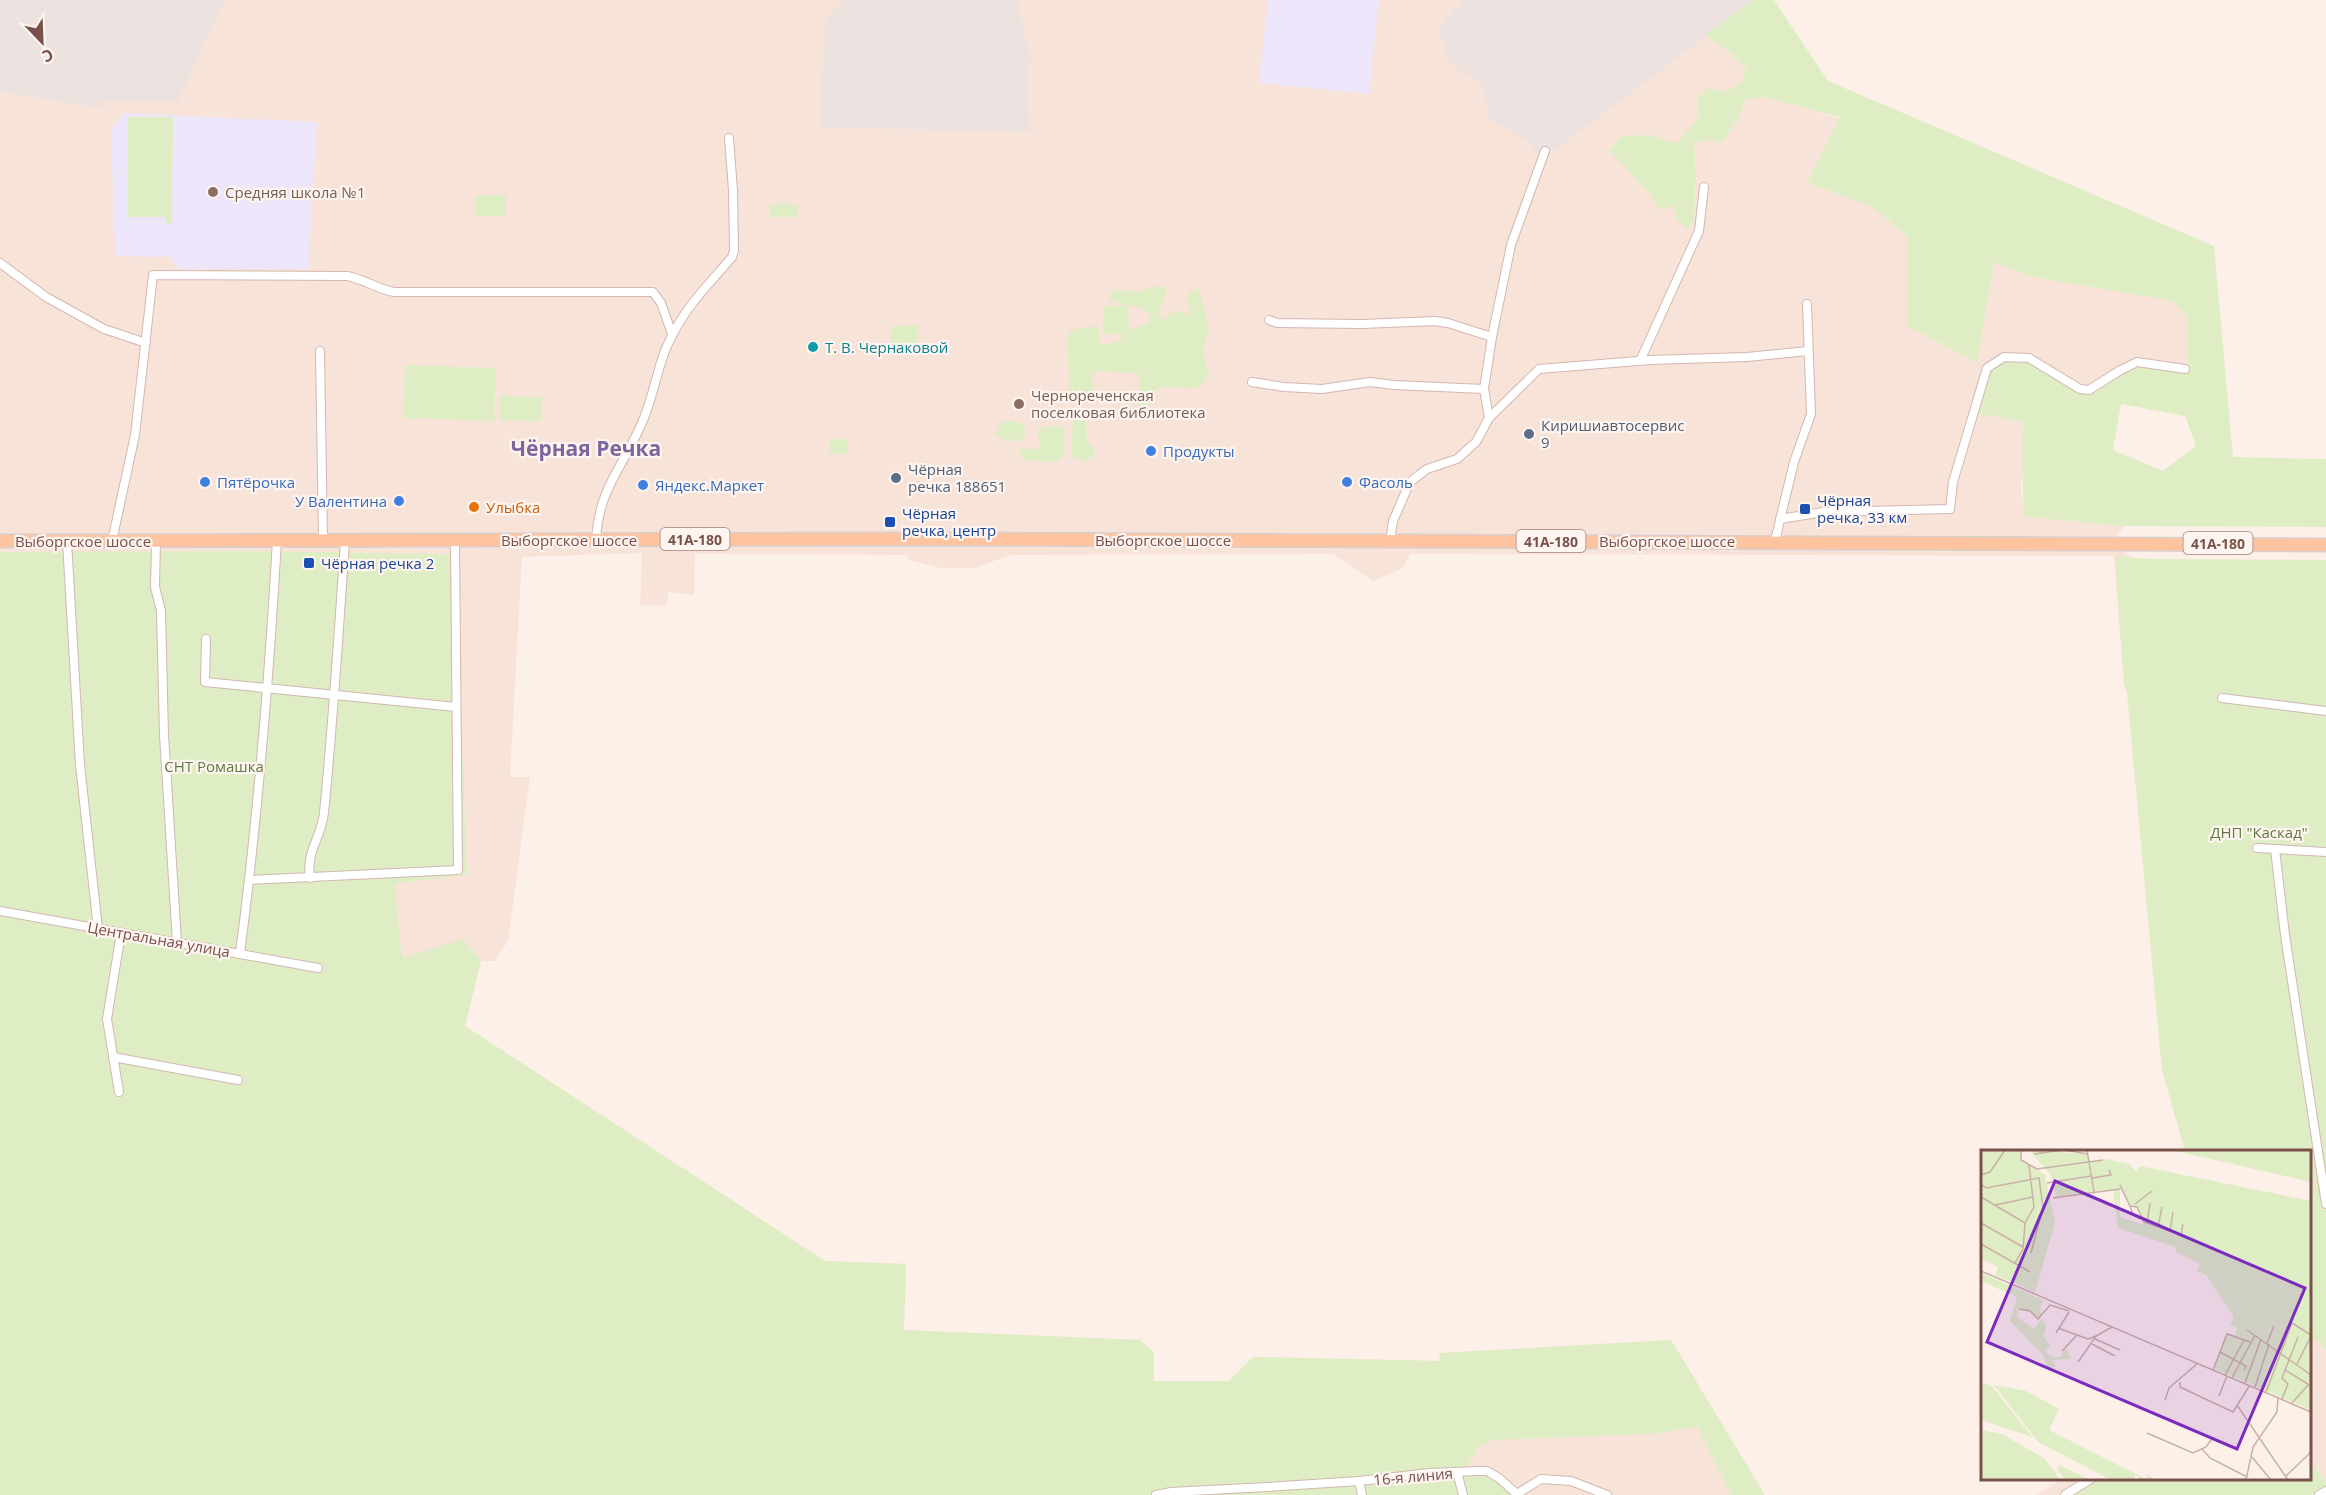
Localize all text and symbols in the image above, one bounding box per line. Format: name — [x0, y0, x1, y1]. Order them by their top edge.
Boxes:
north arrow — [12, 12, 72, 72]
text: С — [39, 44, 57, 68]
place label: Средняя школа №1 — [225, 182, 365, 202]
marker: Средняя школа №1 — [206, 185, 220, 199]
place label: Т. В. Чернаковой — [825, 337, 948, 357]
marker: Т. В. Чернаковой — [806, 340, 820, 354]
place label: Чернореченская поселковая библиотека — [1031, 385, 1206, 422]
marker: Чернореченская поселковая библиотека — [1012, 397, 1026, 411]
place label: Киришиавтосервис 9 — [1541, 415, 1684, 452]
marker: Киришиавтосервис 9 — [1522, 427, 1536, 441]
district label: Чёрная Речка — [511, 434, 661, 462]
place label: Продукты — [1163, 441, 1235, 461]
marker: Продукты — [1144, 444, 1158, 458]
place label: Чёрная речка 188651 — [908, 459, 1006, 496]
marker: Чёрная речка 188651 — [889, 471, 903, 485]
place label: Пятёрочка — [217, 472, 295, 492]
place label: Фасоль — [1359, 472, 1413, 492]
marker: Пятёрочка — [198, 475, 212, 489]
place label: Яндекс.Маркет — [655, 475, 764, 495]
marker: Фасоль — [1340, 475, 1354, 489]
marker: Яндекс.Маркет — [636, 478, 650, 492]
place label: Чёрная речка, 33 км — [1817, 490, 1907, 527]
place label: У Валентина — [295, 491, 387, 511]
marker: У Валентина — [392, 494, 406, 508]
place label: Улыбка — [486, 497, 540, 517]
marker: Улыбка — [467, 500, 481, 514]
marker: Чёрная речка, 33 км — [1798, 502, 1812, 516]
place label: Чёрная речка, центр — [902, 503, 996, 540]
marker: Чёрная речка, центр — [883, 515, 897, 529]
road number: 41А-180 — [660, 528, 730, 550]
street label: Выборгское шоссе — [501, 530, 637, 550]
street label: Выборгское шоссе — [1095, 530, 1231, 550]
road number: 41А-180 — [1516, 530, 1586, 552]
street label: Выборгское шоссе — [15, 531, 151, 551]
street label: Выборгское шоссе — [1599, 531, 1735, 551]
road number: 41А-180 — [2184, 532, 2252, 554]
place label: Чёрная речка 2 — [321, 553, 434, 573]
marker: Чёрная речка 2 — [302, 556, 316, 570]
park label: СНТ Ромашка — [164, 756, 264, 776]
park label: ДНП "Каскад" — [2210, 822, 2308, 842]
street label: Центральная улица — [86, 917, 232, 961]
inset map — [1981, 1150, 2311, 1480]
street label: 16-я линия — [1372, 1463, 1454, 1489]

